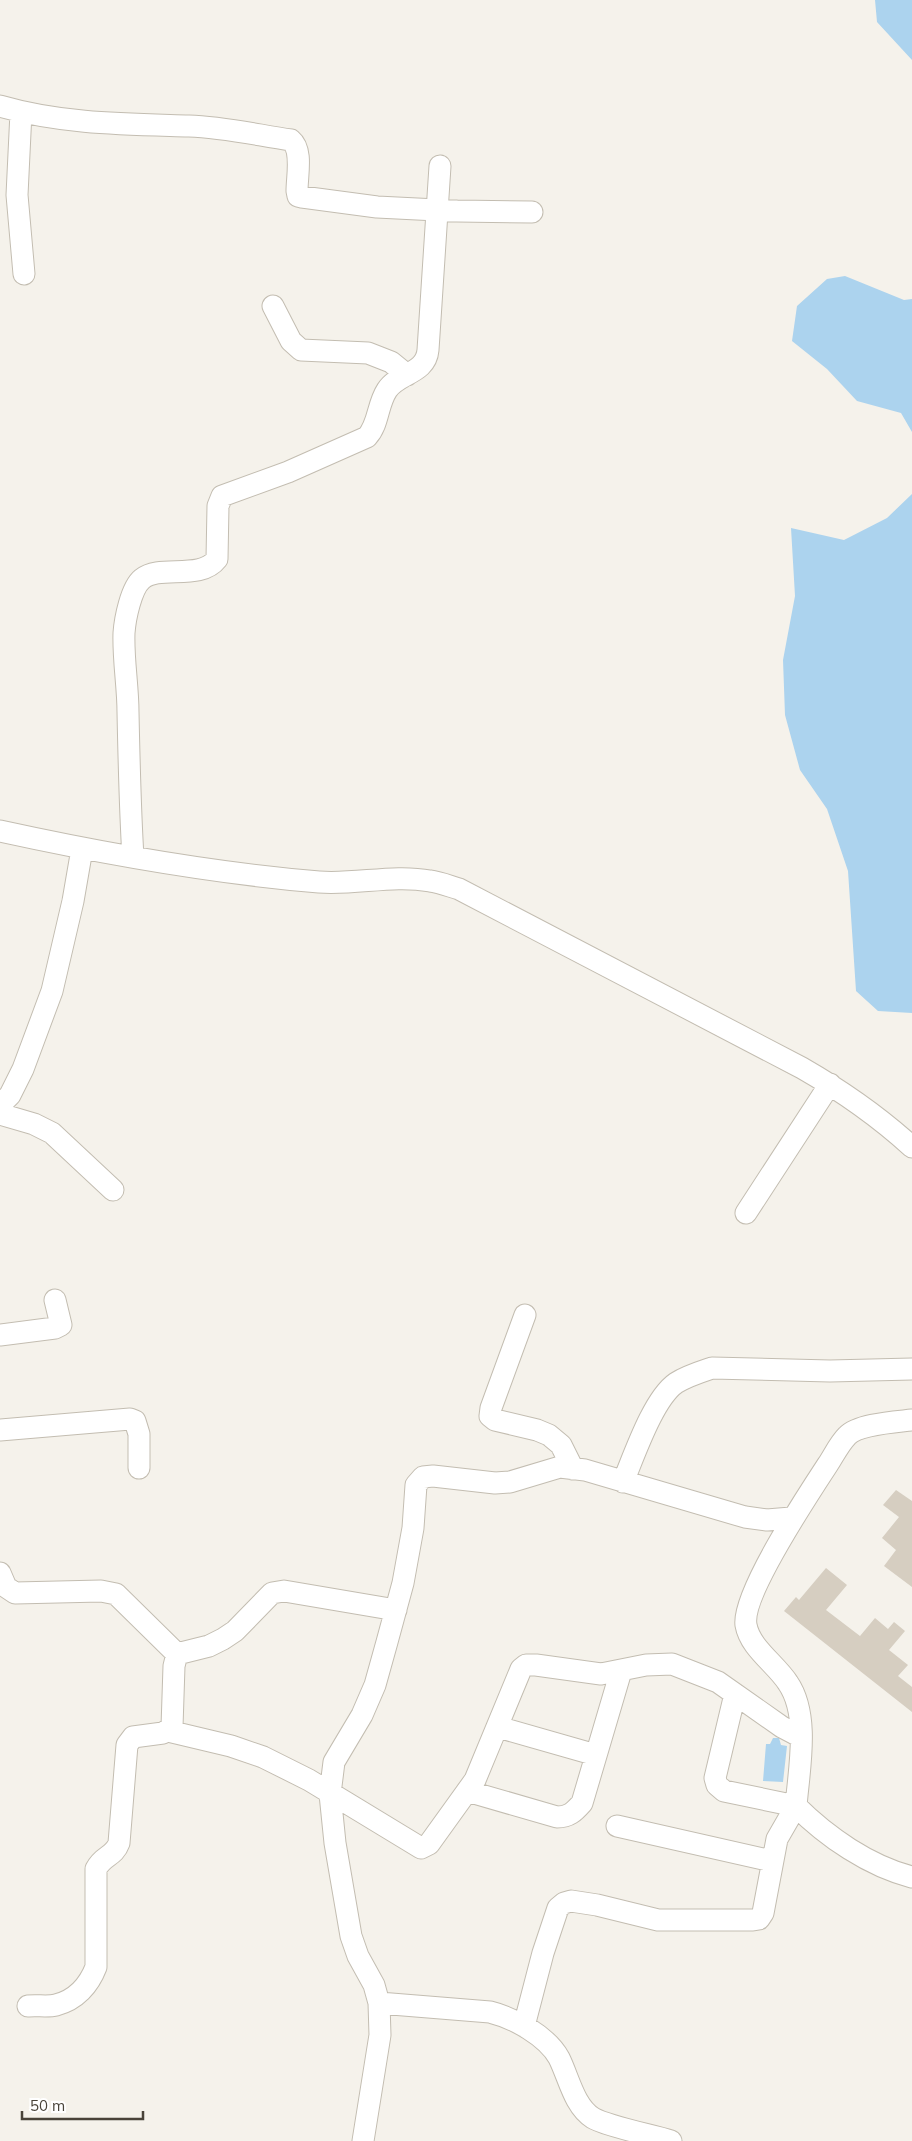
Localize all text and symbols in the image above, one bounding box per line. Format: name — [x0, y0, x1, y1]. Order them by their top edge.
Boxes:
scale bar — [22, 2088, 144, 2120]
text: 50 m — [30, 2096, 65, 2115]

